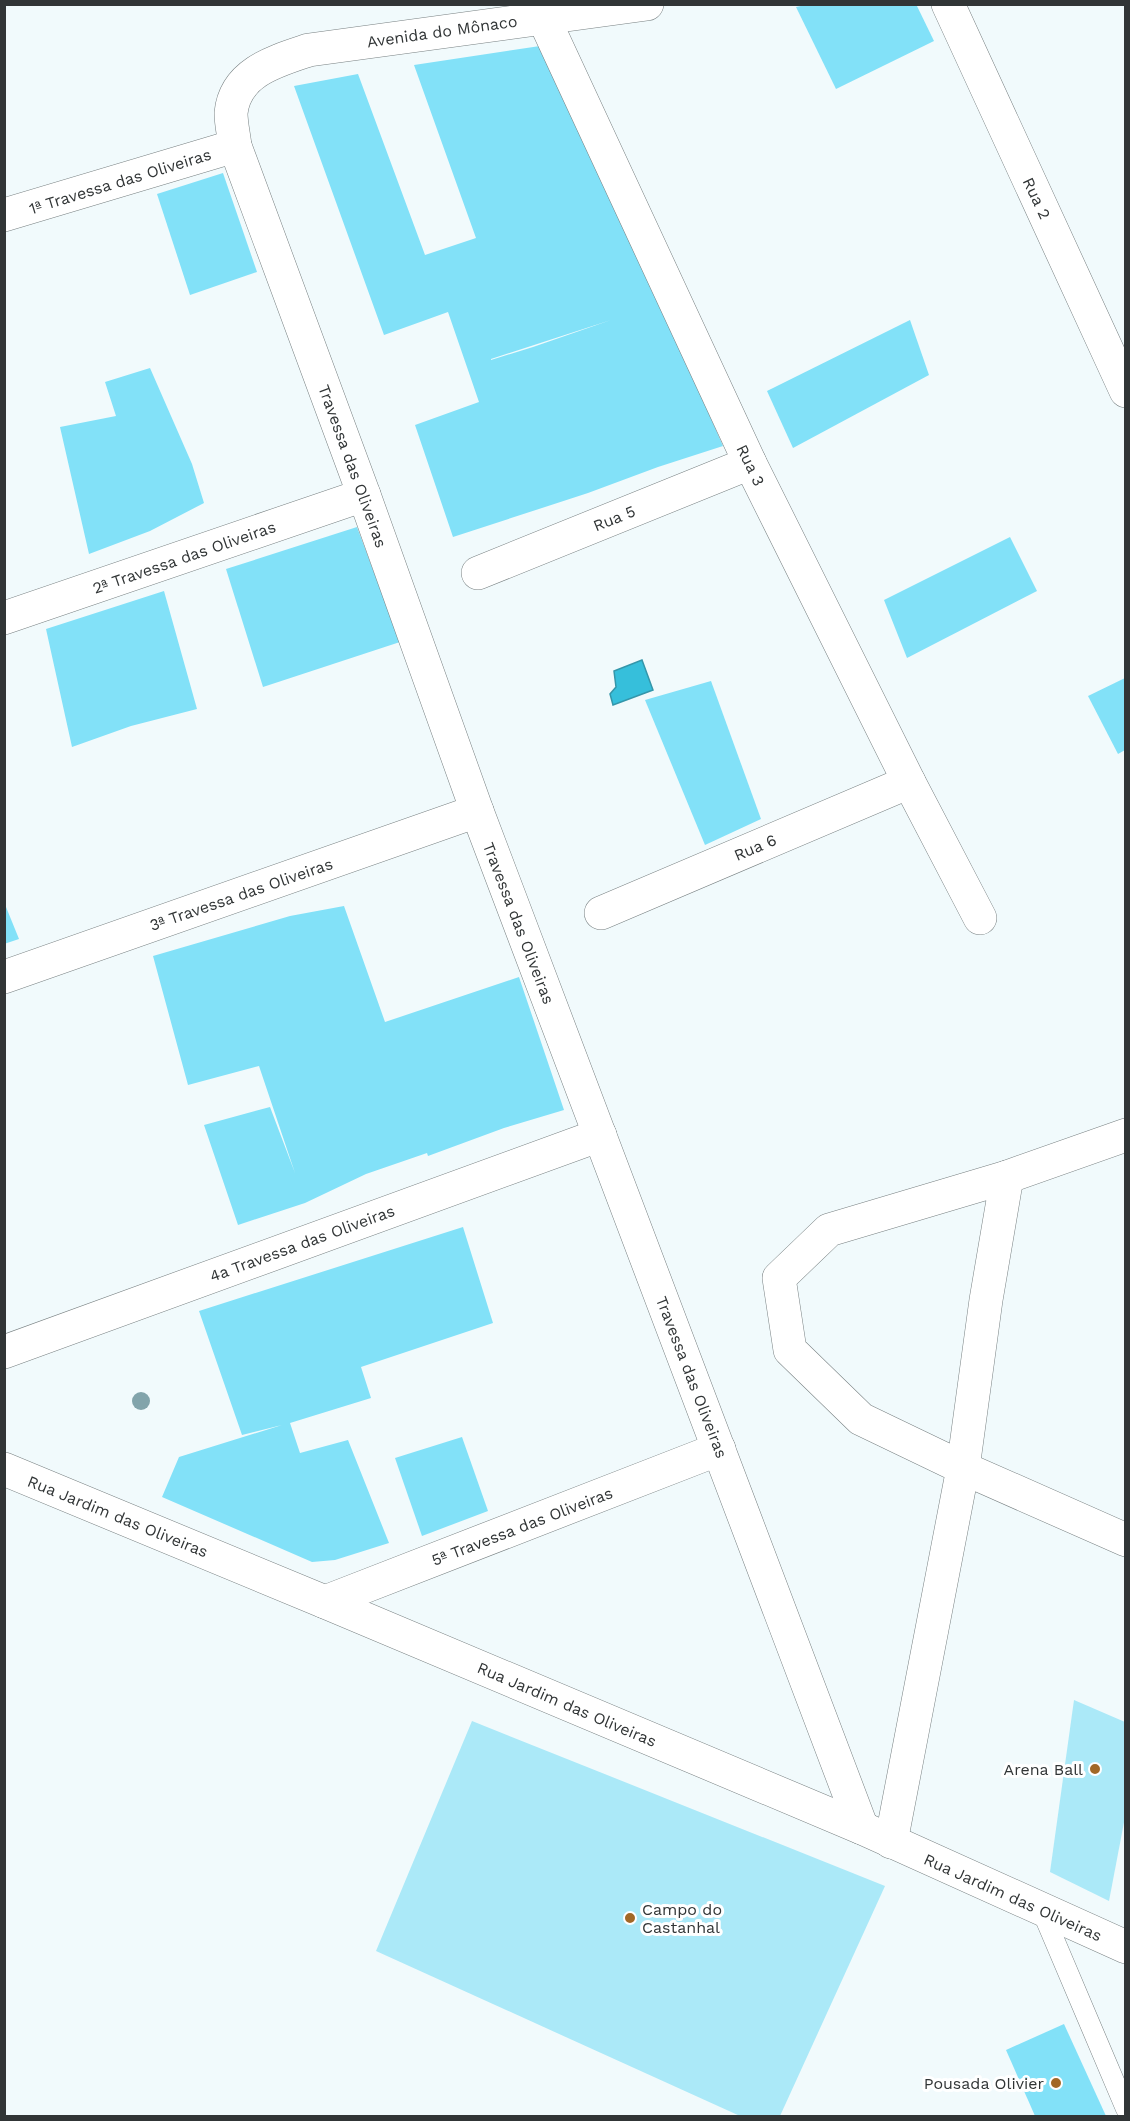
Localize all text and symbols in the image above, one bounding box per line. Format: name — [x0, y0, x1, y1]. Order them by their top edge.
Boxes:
street label: Avenida do Mônaco — [366, 12, 518, 51]
street label: 1ª Travessa das Oliveiras — [27, 145, 213, 218]
street label: Rua 2 — [1019, 174, 1054, 222]
street label: Travessa das Oliveiras — [314, 382, 391, 550]
street label: Rua 3 — [732, 441, 769, 489]
street label: Rua 5 — [590, 501, 638, 535]
street label: 2ª Travessa das Oliveiras — [90, 517, 278, 598]
street label: Rua 6 — [731, 830, 779, 865]
street label: Travessa das Oliveiras — [479, 840, 558, 1007]
street label: 3ª Travessa das Oliveiras — [147, 854, 335, 935]
street label: 4a Travessa das Oliveiras — [207, 1201, 397, 1286]
street label: Travessa das Oliveiras — [652, 1294, 731, 1461]
street label: Rua Jardim das Oliveiras — [25, 1472, 211, 1561]
street label: 5ª Travessa das Oliveiras — [429, 1483, 615, 1570]
street label: Rua Jardim das Oliveiras — [474, 1658, 659, 1751]
place label: Arena Ball — [1004, 1760, 1083, 1779]
marker: Arena Ball — [1088, 1762, 1102, 1776]
street label: Rua Jardim das Oliveiras — [921, 1850, 1105, 1945]
place label: Campo do Castanhal — [642, 1900, 722, 1937]
marker: Campo do Castanhal — [623, 1911, 637, 1925]
place label: Pousada Olivier — [924, 2074, 1044, 2093]
marker: Pousada Olivier — [1049, 2076, 1063, 2090]

